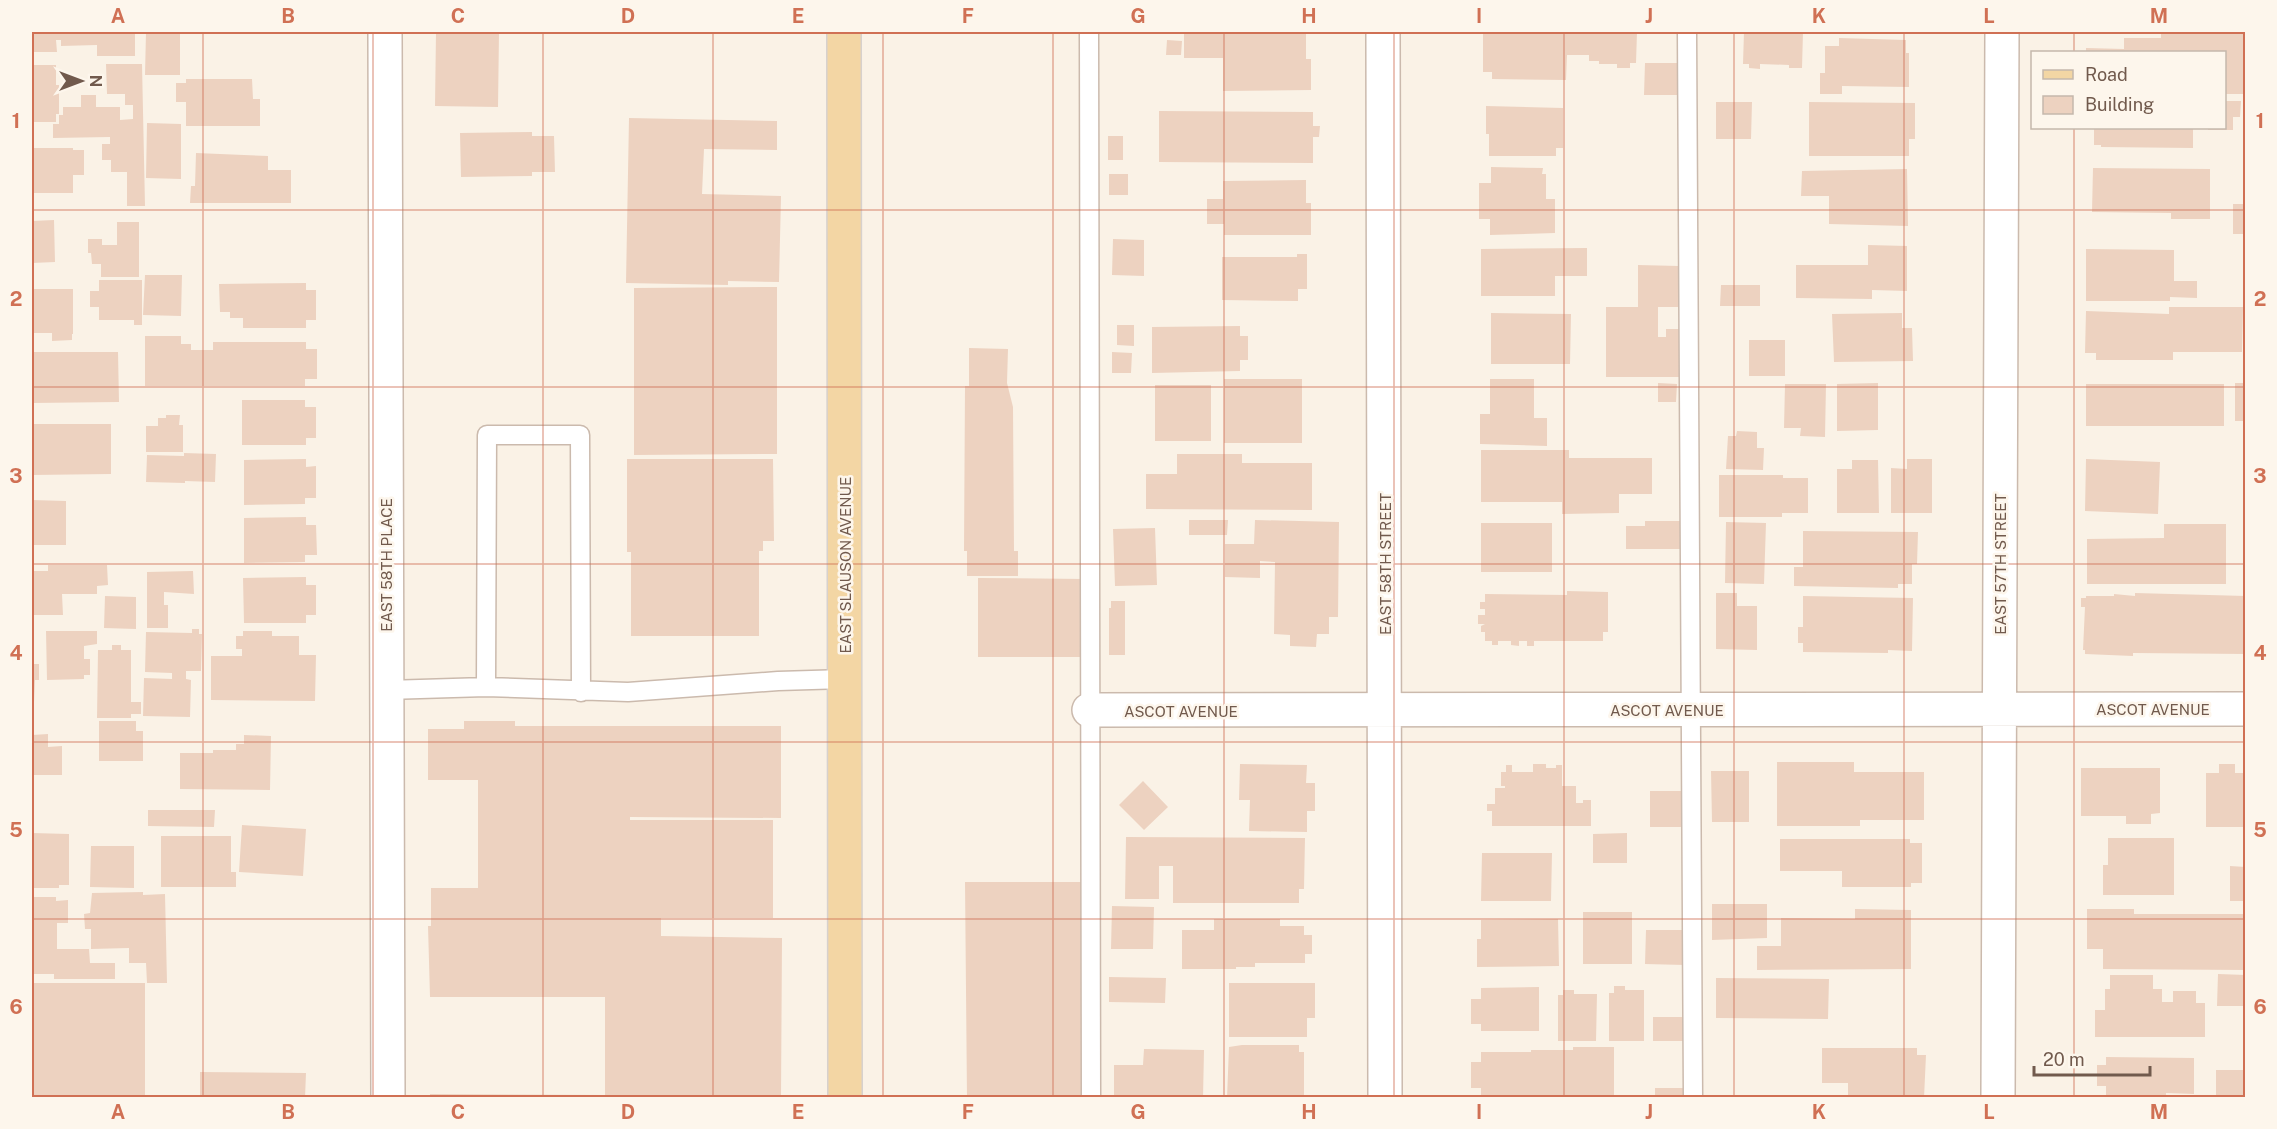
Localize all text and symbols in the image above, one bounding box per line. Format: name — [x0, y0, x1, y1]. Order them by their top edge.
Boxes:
text: A — [111, 4, 125, 28]
text: B — [281, 4, 295, 28]
text: C — [451, 4, 465, 28]
text: D — [621, 4, 635, 28]
text: E — [792, 4, 804, 28]
text: F — [962, 4, 974, 28]
text: G — [1130, 4, 1146, 28]
text: H — [1301, 4, 1317, 28]
text: I — [1476, 4, 1482, 28]
text: J — [1645, 4, 1653, 28]
text: K — [1812, 4, 1826, 28]
text: L — [1983, 4, 1995, 28]
text: M — [2150, 4, 2168, 28]
north arrow — [51, 51, 111, 111]
legend — [2031, 51, 2226, 129]
text: Road — [2085, 64, 2128, 85]
text: N — [86, 75, 105, 87]
text: Building — [2085, 94, 2154, 115]
text: 1 — [12, 109, 20, 133]
text: 1 — [2256, 109, 2264, 133]
text: 2 — [10, 287, 22, 311]
text: 2 — [2254, 287, 2266, 311]
text: 3 — [9, 464, 23, 488]
text: 3 — [2253, 464, 2267, 488]
street label: EAST SLAUSON AVENUE — [837, 477, 854, 653]
street label: EAST 58TH STREET — [1377, 493, 1394, 635]
street label: EAST 57TH STREET — [1992, 493, 2009, 635]
street label: EAST 58TH PLACE — [378, 498, 395, 632]
text: 4 — [9, 641, 23, 665]
text: 4 — [2253, 641, 2267, 665]
street label: ASCOT AVENUE — [2096, 701, 2210, 718]
street label: ASCOT AVENUE — [1610, 702, 1724, 719]
street label: ASCOT AVENUE — [1124, 703, 1238, 720]
text: 5 — [9, 818, 23, 842]
text: 5 — [2253, 818, 2267, 842]
text: 6 — [9, 995, 23, 1019]
text: 6 — [2253, 995, 2267, 1019]
scale bar — [2034, 1039, 2150, 1077]
text: 20 m — [2043, 1049, 2085, 1070]
text: A — [111, 1100, 125, 1124]
text: B — [281, 1100, 295, 1124]
text: C — [451, 1100, 465, 1124]
text: D — [621, 1100, 635, 1124]
text: E — [792, 1100, 804, 1124]
text: F — [962, 1100, 974, 1124]
text: G — [1130, 1100, 1146, 1124]
text: H — [1301, 1100, 1317, 1124]
text: I — [1476, 1100, 1482, 1124]
text: J — [1645, 1100, 1653, 1124]
text: K — [1812, 1100, 1826, 1124]
text: L — [1983, 1100, 1995, 1124]
text: M — [2150, 1100, 2168, 1124]

